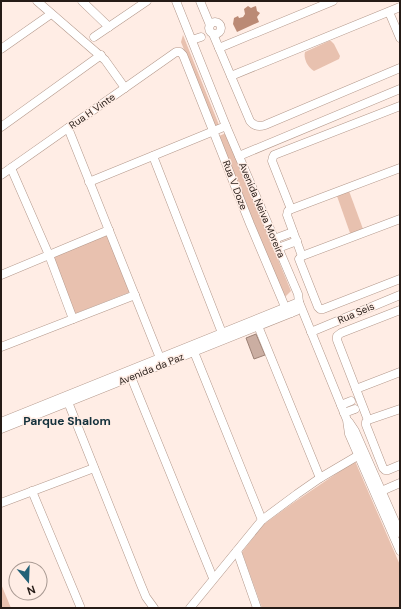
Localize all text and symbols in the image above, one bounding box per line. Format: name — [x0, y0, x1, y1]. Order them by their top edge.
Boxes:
street label: Rua H Vinte — [66, 90, 118, 132]
street label: Rua V Doze — [220, 158, 251, 212]
street label: Avenida Neiva Moreira — [236, 160, 288, 260]
street label: Rua Seis — [336, 299, 376, 327]
street label: Avenida da Paz — [116, 350, 186, 388]
district label: Parque Shalom — [23, 413, 111, 429]
north arrow — [8, 561, 48, 601]
text: N — [25, 583, 37, 598]

